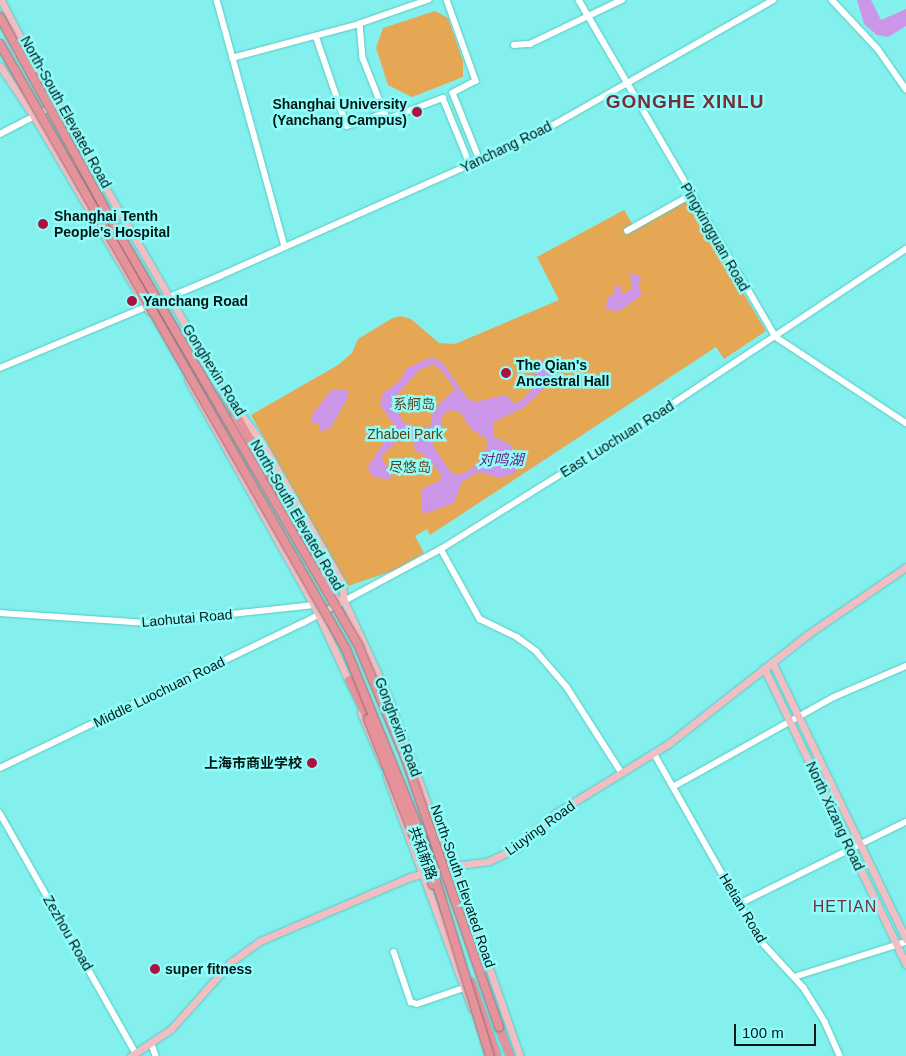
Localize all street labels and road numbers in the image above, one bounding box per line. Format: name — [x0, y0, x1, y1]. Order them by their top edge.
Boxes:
street label: North-South Elevated Road — [17, 33, 115, 191]
street label: Yanchang Road — [458, 118, 554, 176]
street label: Pingxingguan Road — [677, 180, 753, 294]
street label: Gonghexin Road — [179, 321, 249, 419]
street label: East Luochuan Road — [557, 397, 677, 481]
street label: North-South Elevated Road — [247, 437, 347, 593]
street label: Laohutai Road — [141, 606, 233, 630]
street label: Middle Luochuan Road — [91, 653, 227, 731]
street label: Gonghexin Road — [371, 675, 425, 779]
street label: North Xizang Road — [802, 759, 868, 873]
street label: Liuying Road — [502, 797, 578, 859]
street label: North-South Elevated Road — [427, 802, 499, 970]
street label: 共和新路 — [406, 824, 440, 882]
street label: Hetian Road — [716, 870, 770, 946]
street label: Zezhou Road — [40, 892, 96, 974]

